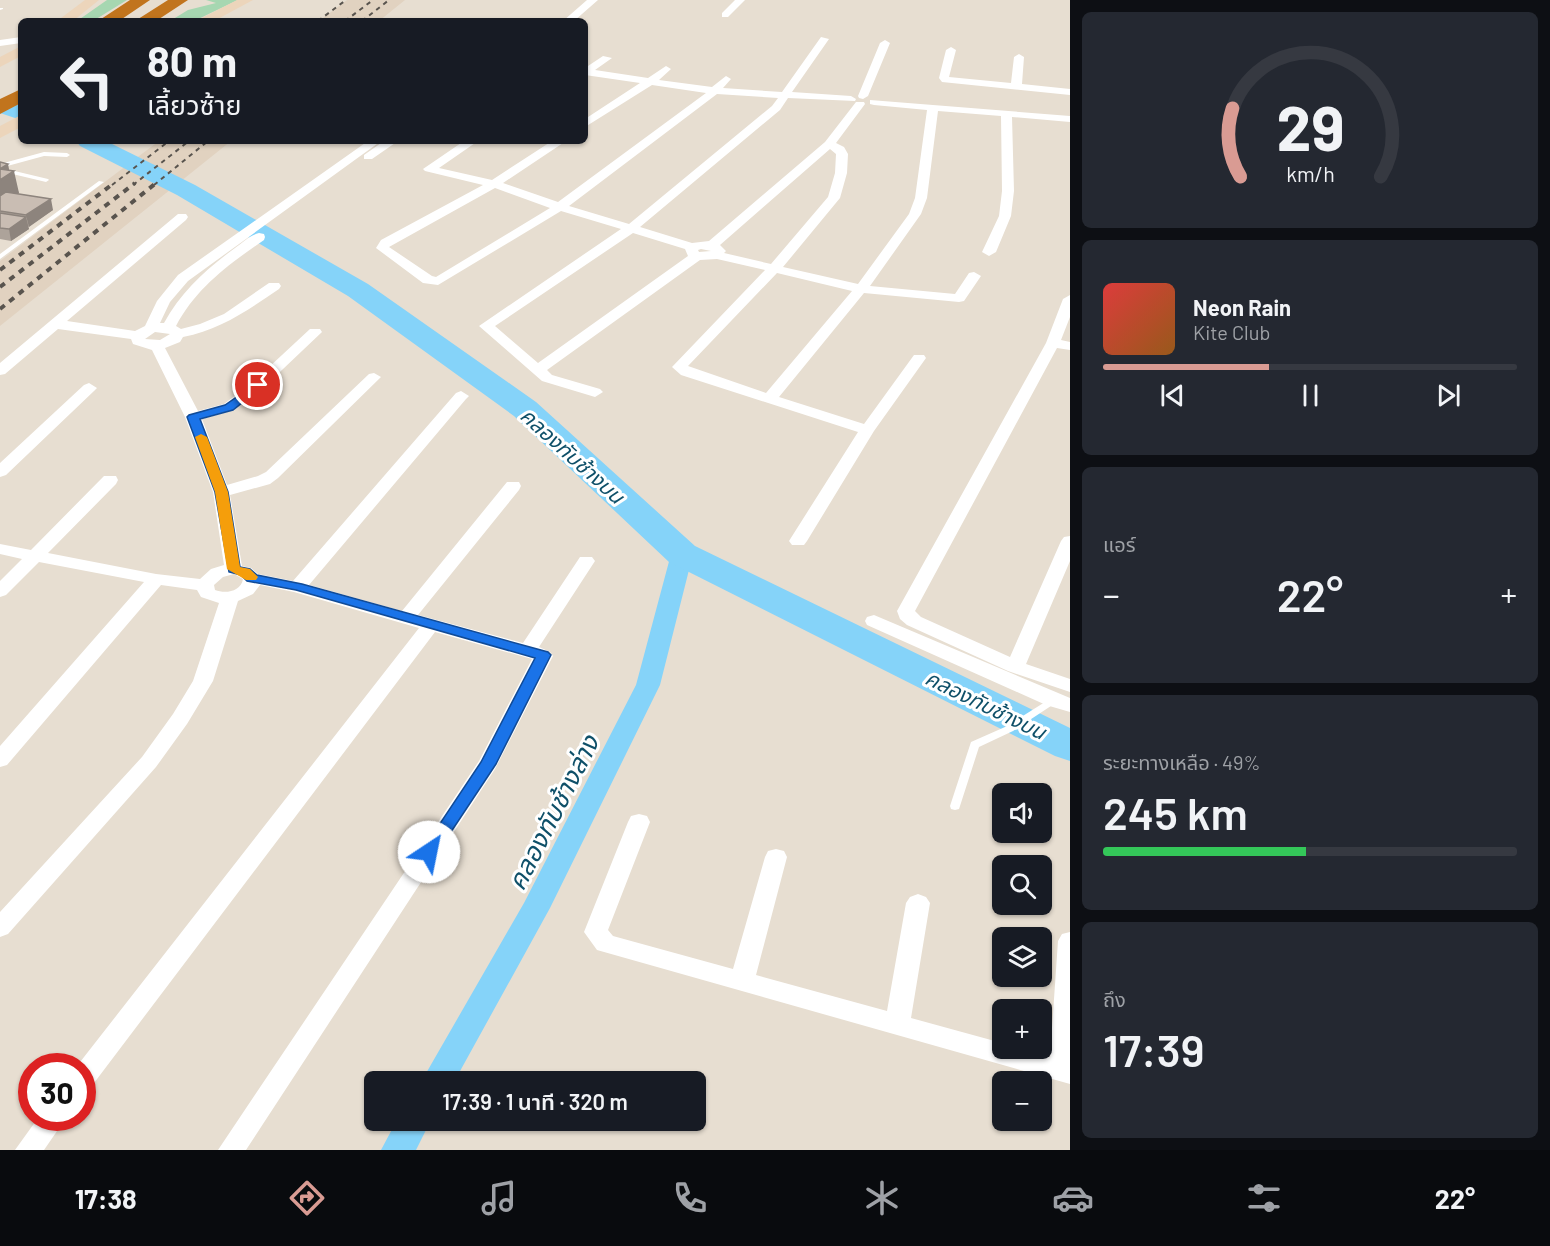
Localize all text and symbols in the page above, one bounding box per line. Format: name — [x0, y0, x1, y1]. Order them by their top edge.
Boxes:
text: 80 m — [147, 35, 237, 85]
icon: left — [48, 42, 126, 120]
text: เลี้ยวซ้าย — [147, 88, 241, 120]
text: 29 — [1276, 89, 1344, 163]
text: km/h — [1286, 161, 1334, 186]
text: Neon Rain — [1193, 294, 1291, 320]
text: Kite Club — [1193, 320, 1270, 344]
pin — [232, 359, 283, 410]
icon: arrive — [241, 368, 274, 401]
icon: previous — [1156, 379, 1189, 412]
icon: pause — [1294, 379, 1327, 412]
icon: next — [1432, 379, 1465, 412]
water label: คลองทับช้างบน — [516, 402, 631, 509]
text: แอร์ — [1103, 532, 1135, 556]
text: 22° — [1277, 567, 1343, 621]
text: − — [1103, 574, 1120, 614]
text: + — [1500, 574, 1517, 614]
water label: คลองทับช้างบน — [922, 664, 1051, 744]
water label: คลองทับช้างล่าง — [500, 729, 605, 895]
text: ระยะทางเหลือ · 49% — [1103, 750, 1260, 774]
map controls — [992, 783, 1052, 1131]
button: sound — [992, 783, 1052, 843]
text: 245 km — [1103, 785, 1248, 839]
position arrow — [397, 820, 461, 884]
button: search — [992, 855, 1052, 915]
button: layers — [992, 927, 1052, 987]
text: ถึง — [1103, 987, 1126, 1011]
button: + — [992, 999, 1052, 1059]
text: 17:39 — [1103, 1022, 1204, 1076]
speed limit sign: 30 — [18, 1053, 96, 1131]
button: − — [992, 1071, 1052, 1131]
text: 17:39 · 1 นาที · 320 m — [442, 1088, 628, 1114]
icon: directions — [286, 1177, 328, 1219]
icon: music — [478, 1177, 520, 1219]
icon: phone — [669, 1177, 711, 1219]
icon: climate — [861, 1177, 903, 1219]
icon: car — [1052, 1177, 1094, 1219]
icon: filters — [1243, 1177, 1285, 1219]
text: 17:38 — [75, 1182, 137, 1214]
text: 22° — [1435, 1182, 1475, 1214]

